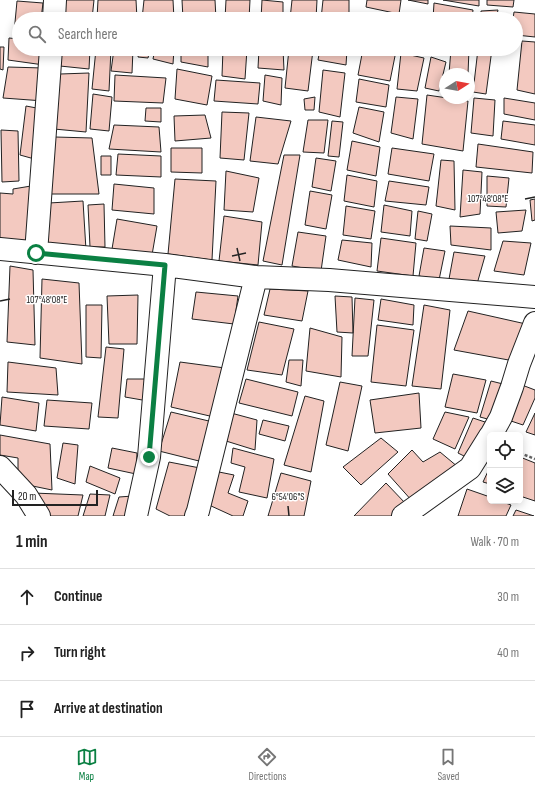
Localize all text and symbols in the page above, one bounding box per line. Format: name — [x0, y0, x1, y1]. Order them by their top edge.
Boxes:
search box — [12, 12, 523, 56]
icon: search — [26, 23, 48, 45]
text: Search here — [58, 25, 118, 44]
north arrow — [439, 68, 475, 104]
text: 107°48'08"E — [468, 193, 508, 205]
route start — [27, 244, 45, 262]
text: 107°48'08"E — [27, 294, 67, 306]
map controls — [487, 432, 523, 504]
button: locate — [487, 432, 523, 468]
route end — [140, 448, 158, 466]
button: layers — [487, 468, 523, 504]
scale bar — [12, 488, 98, 507]
text: 20 m — [18, 490, 36, 503]
text: 6°54'06"S — [271, 491, 305, 503]
text: 1 min — [16, 532, 48, 552]
text: Walk · 70 m — [470, 534, 519, 550]
icon: ahead — [16, 586, 38, 608]
text: Continue — [54, 587, 103, 606]
text: 30 m — [497, 589, 519, 605]
icon: right — [16, 642, 38, 664]
text: Turn right — [54, 643, 106, 662]
text: 40 m — [497, 645, 519, 661]
icon: arrive — [16, 698, 38, 720]
text: Arrive at destination — [54, 699, 163, 718]
tab: Map — [76, 746, 98, 783]
tab: Directions — [249, 746, 286, 783]
tab: Saved — [437, 746, 459, 783]

